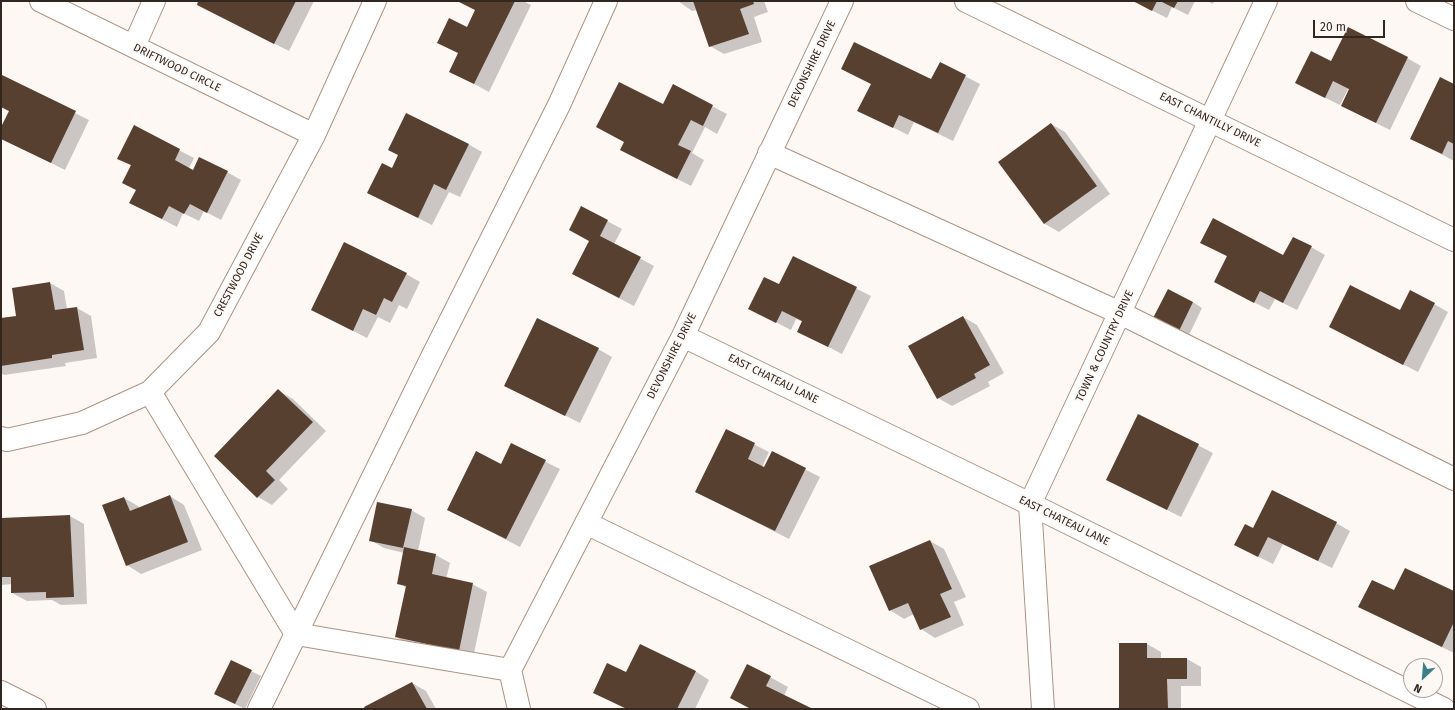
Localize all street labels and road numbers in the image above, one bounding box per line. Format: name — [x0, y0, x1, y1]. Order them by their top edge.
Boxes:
street label: DEVONSHIRE DRIVE — [785, 18, 839, 110]
street label: DRIFTWOOD CIRCLE — [131, 41, 223, 95]
street label: EAST CHANTILLY DRIVE — [1157, 90, 1263, 150]
street label: CRESTWOOD DRIVE — [211, 231, 267, 319]
street label: TOWN & COUNTRY DRIVE — [1073, 288, 1137, 404]
street label: DEVONSHIRE DRIVE — [644, 311, 700, 401]
street label: EAST CHATEAU LANE — [726, 351, 820, 407]
street label: EAST CHATEAU LANE — [1017, 493, 1111, 549]

